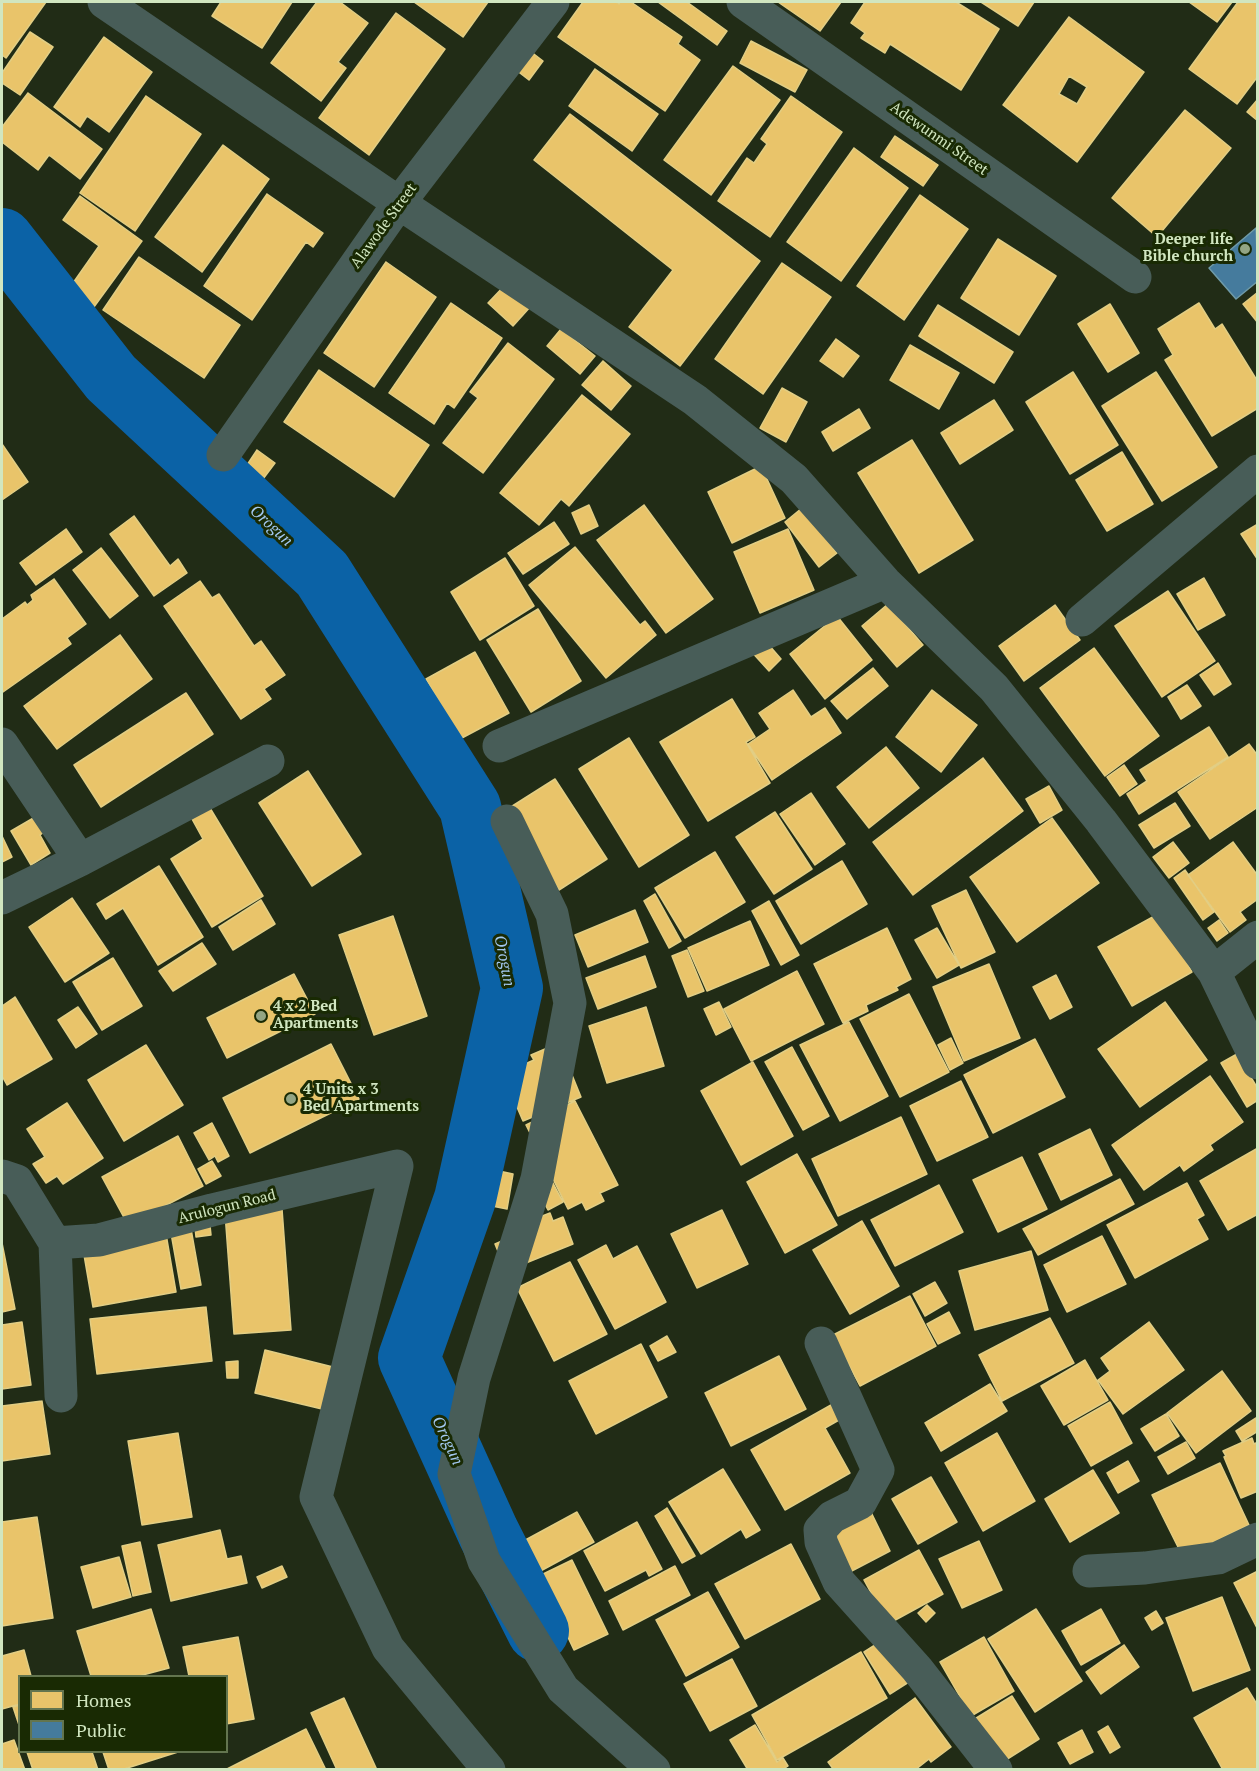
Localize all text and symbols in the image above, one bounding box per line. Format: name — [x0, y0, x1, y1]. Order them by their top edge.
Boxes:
street label: Adewunmi Street — [886, 98, 992, 180]
street label: Alawode Street — [347, 180, 421, 272]
place label: Deeper life Bible church — [1143, 231, 1233, 266]
marker: Deeper life Bible church — [1238, 242, 1252, 256]
water label: Orogun — [246, 501, 296, 551]
water label: Orogun — [490, 934, 518, 988]
place label: 4 x 2 Bed Apartments — [273, 998, 358, 1033]
marker: 4 x 2 Bed Apartments — [254, 1009, 268, 1023]
place label: 4 Units x 3 Bed Apartments — [303, 1081, 419, 1116]
marker: 4 Units x 3 Bed Apartments — [284, 1092, 298, 1106]
street label: Arulogun Road — [176, 1186, 278, 1228]
water label: Orogun — [427, 1414, 467, 1468]
legend — [18, 1675, 228, 1753]
text: Homes — [76, 1688, 131, 1712]
text: Public — [76, 1718, 126, 1742]

